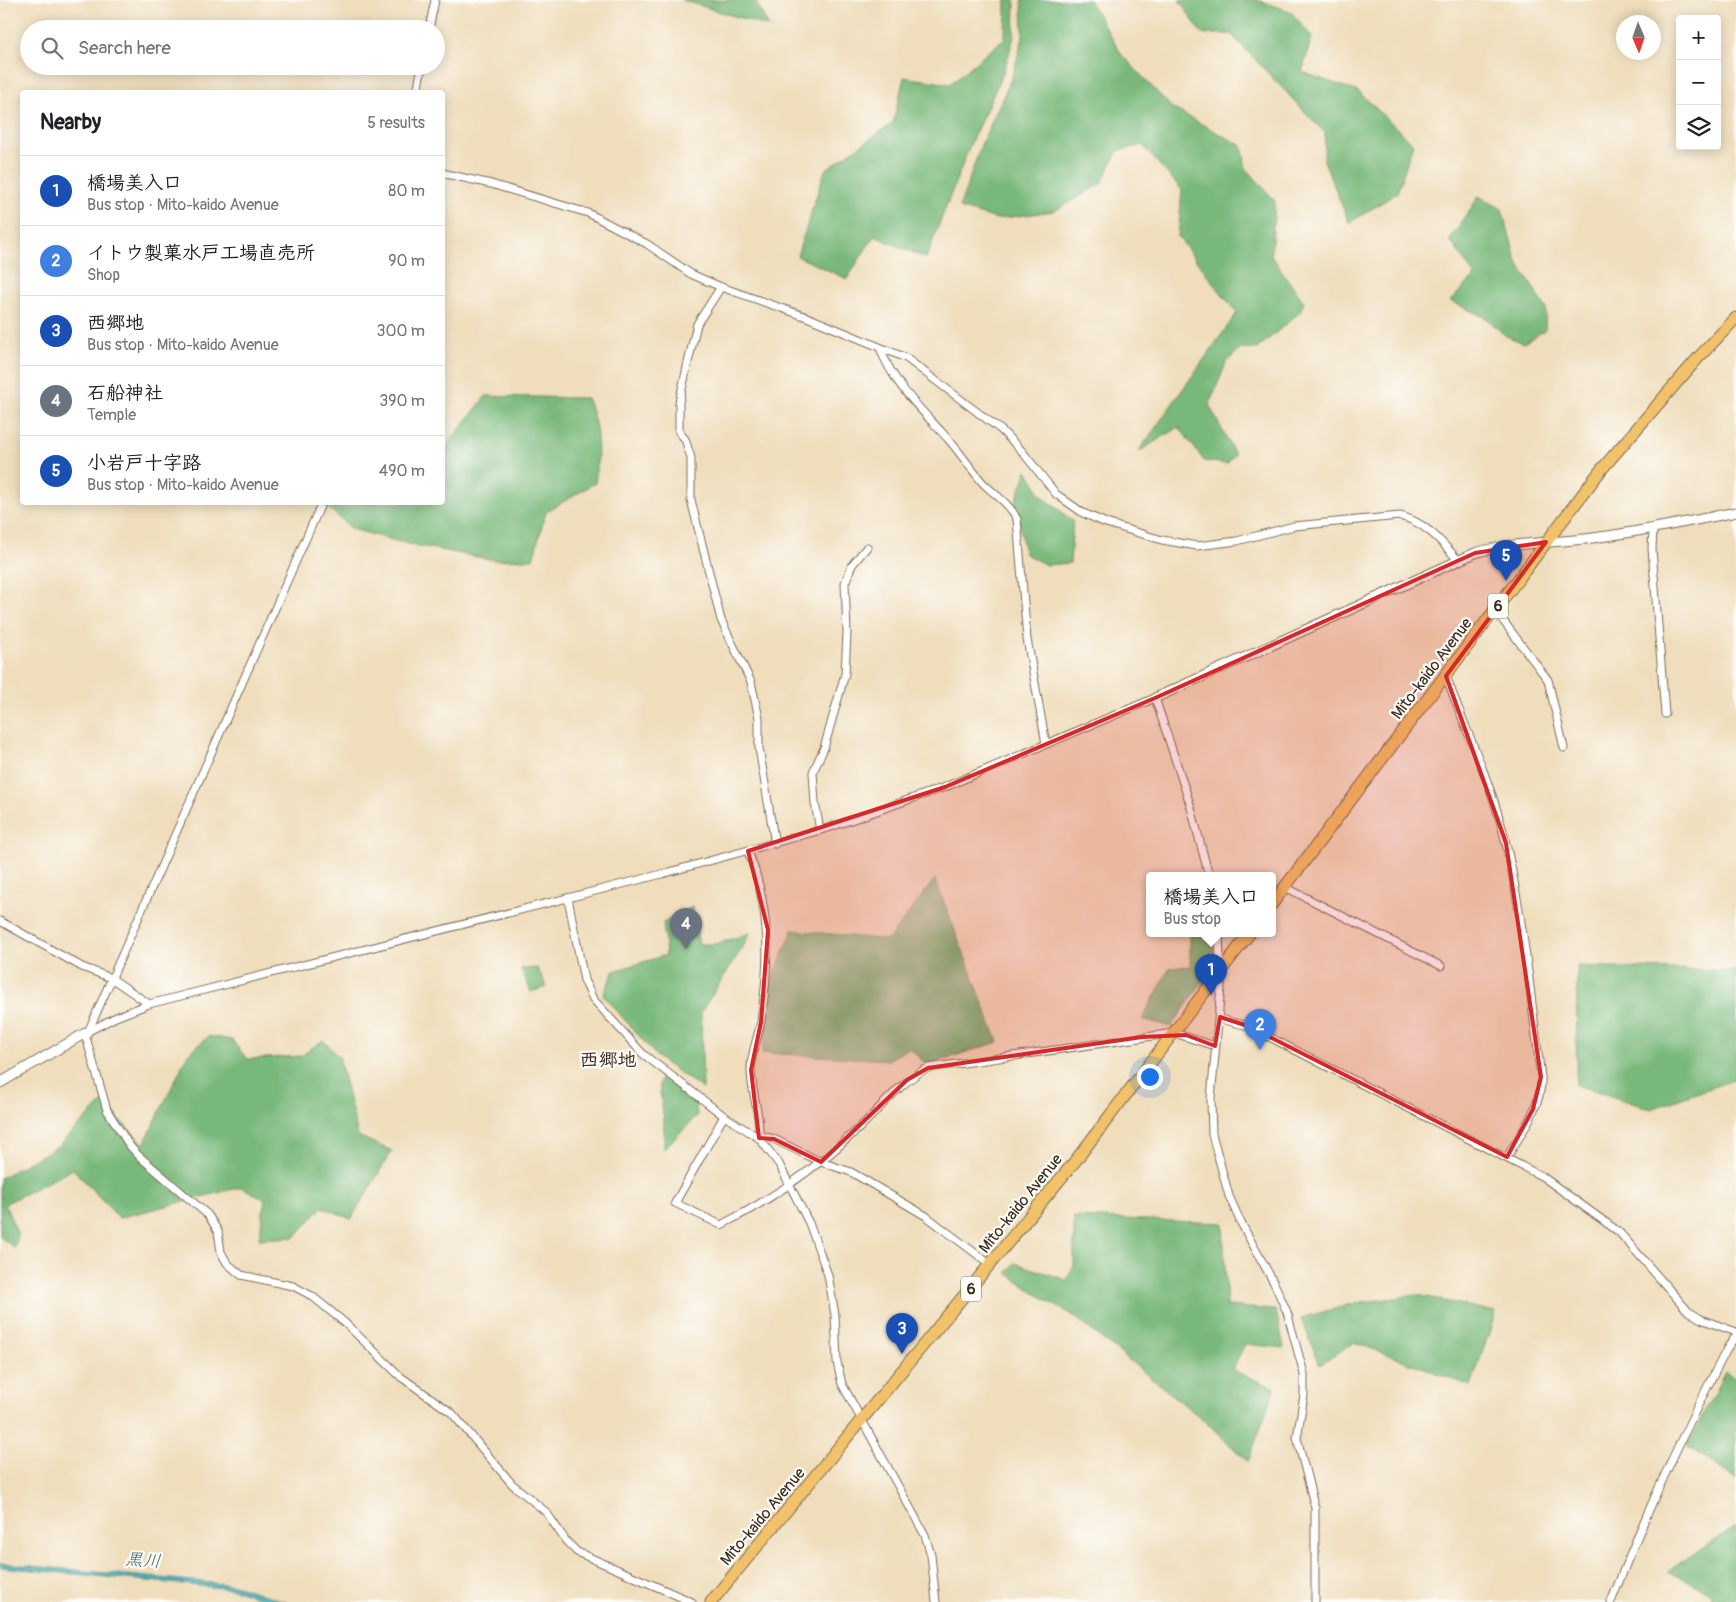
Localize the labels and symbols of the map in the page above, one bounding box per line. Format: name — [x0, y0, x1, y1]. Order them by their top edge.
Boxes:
north arrow — [1616, 15, 1661, 60]
pin: 5 — [1490, 540, 1522, 581]
road number: 6 — [1488, 594, 1508, 618]
street label: Mito-kaido Avenue — [1387, 614, 1477, 723]
pin: 4 — [670, 908, 702, 949]
pin: 1 — [1195, 954, 1227, 995]
pin: 2 — [1244, 1009, 1276, 1050]
district label: 西郷地 — [579, 1048, 637, 1072]
your location — [1137, 1064, 1163, 1090]
street label: Mito-kaido Avenue — [975, 1150, 1067, 1257]
road number: 6 — [961, 1276, 981, 1302]
pin: 3 — [886, 1313, 918, 1354]
street label: Mito-kaido Avenue — [716, 1463, 810, 1570]
water label: 黒川 — [124, 1547, 162, 1574]

